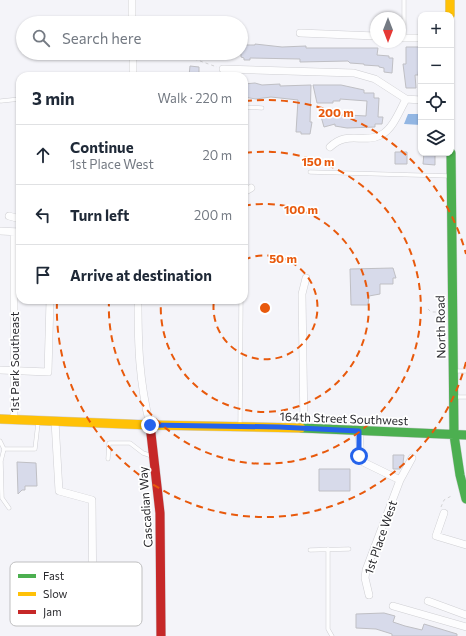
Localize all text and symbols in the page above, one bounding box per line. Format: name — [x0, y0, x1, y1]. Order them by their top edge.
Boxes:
north arrow — [370, 12, 406, 48]
map controls — [418, 12, 454, 156]
button: + — [418, 12, 454, 48]
search box — [16, 16, 248, 60]
icon: search — [30, 27, 52, 49]
text: Search here — [62, 29, 141, 47]
button: − — [418, 48, 454, 84]
button: locate — [418, 84, 454, 120]
text: 3 min — [32, 88, 75, 109]
text: Walk · 220 m — [158, 90, 232, 106]
text: 200 m — [318, 105, 354, 119]
button: layers — [418, 120, 454, 156]
text: Continue — [70, 138, 134, 156]
icon: ahead — [32, 144, 54, 166]
text: 20 m — [203, 147, 232, 163]
text: 150 m — [301, 154, 335, 168]
text: 1st Place West — [70, 156, 154, 172]
text: 100 m — [284, 202, 318, 216]
icon: left — [32, 204, 54, 226]
text: Turn left — [70, 206, 129, 224]
text: 200 m — [194, 207, 232, 223]
text: 50 m — [269, 251, 297, 265]
icon: arrive — [32, 264, 54, 286]
text: Arrive at destination — [70, 266, 212, 284]
street label: North Road — [432, 295, 448, 359]
centre of rings — [258, 301, 272, 315]
street label: 1st Park Southeast — [7, 312, 21, 412]
street label: 164th Street Southwest — [280, 409, 409, 427]
route end — [141, 416, 159, 434]
route start — [350, 447, 368, 465]
street label: Cascadian Way — [135, 466, 155, 548]
street label: 1st Place West — [361, 498, 399, 576]
legend — [10, 562, 142, 626]
text: Fast — [43, 569, 65, 582]
text: Slow — [43, 587, 68, 600]
text: Jam — [43, 605, 62, 619]

